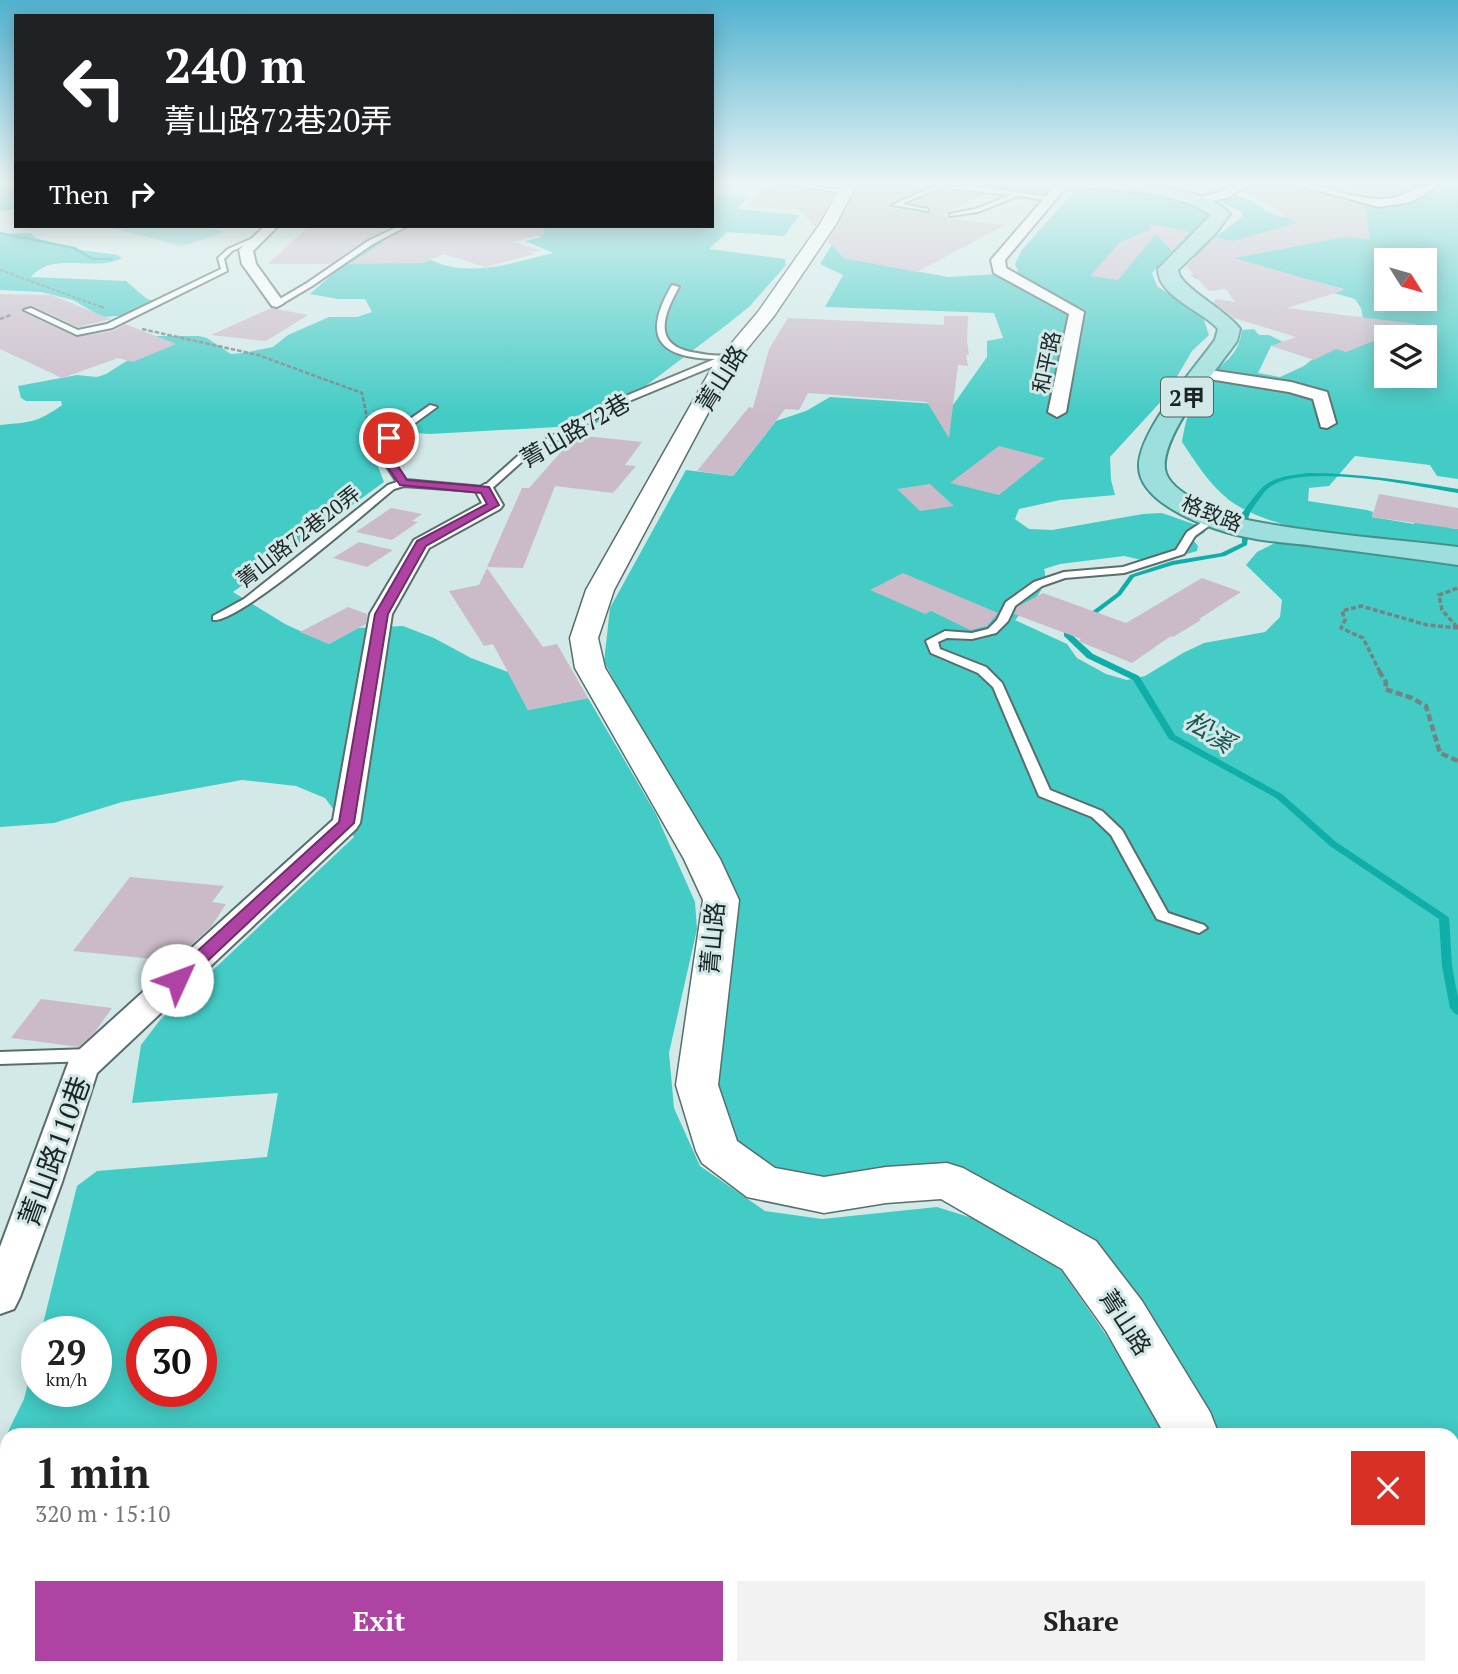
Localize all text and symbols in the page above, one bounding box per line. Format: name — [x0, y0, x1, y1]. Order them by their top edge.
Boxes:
text: 240 m — [164, 32, 306, 97]
icon: left — [49, 42, 140, 133]
text: 菁山路72巷20弄 — [164, 99, 392, 141]
icon: right — [123, 175, 161, 213]
text: Then — [49, 177, 109, 211]
north arrow — [1374, 248, 1437, 312]
map controls — [1374, 248, 1437, 388]
button: layers — [1374, 325, 1437, 388]
street label: 和平路 — [1026, 328, 1066, 396]
street label: 菁山路 — [688, 339, 754, 417]
road number: 2甲 — [1161, 378, 1213, 416]
street label: 菁山路72巷 — [514, 386, 636, 474]
pin — [359, 408, 419, 468]
icon: arrive — [370, 419, 408, 457]
street label: 菁山路72巷20弄 — [230, 479, 366, 593]
street label: 格致路 — [1178, 488, 1246, 538]
water label: 松溪 — [1179, 703, 1244, 762]
street label: 菁山路 — [693, 901, 731, 975]
position arrow — [140, 943, 214, 1017]
street label: 菁山路110巷 — [10, 1071, 98, 1231]
street label: 菁山路 — [1093, 1283, 1159, 1361]
speed limit sign: 30 — [126, 1316, 217, 1407]
text: 29 — [47, 1329, 86, 1375]
text: km/h — [46, 1367, 87, 1391]
text: 1 min — [35, 1444, 150, 1500]
button: close — [1351, 1451, 1425, 1525]
text: 320 m · 15:10 — [35, 1498, 170, 1529]
button: Exit — [35, 1581, 723, 1661]
button: Share — [737, 1581, 1425, 1661]

